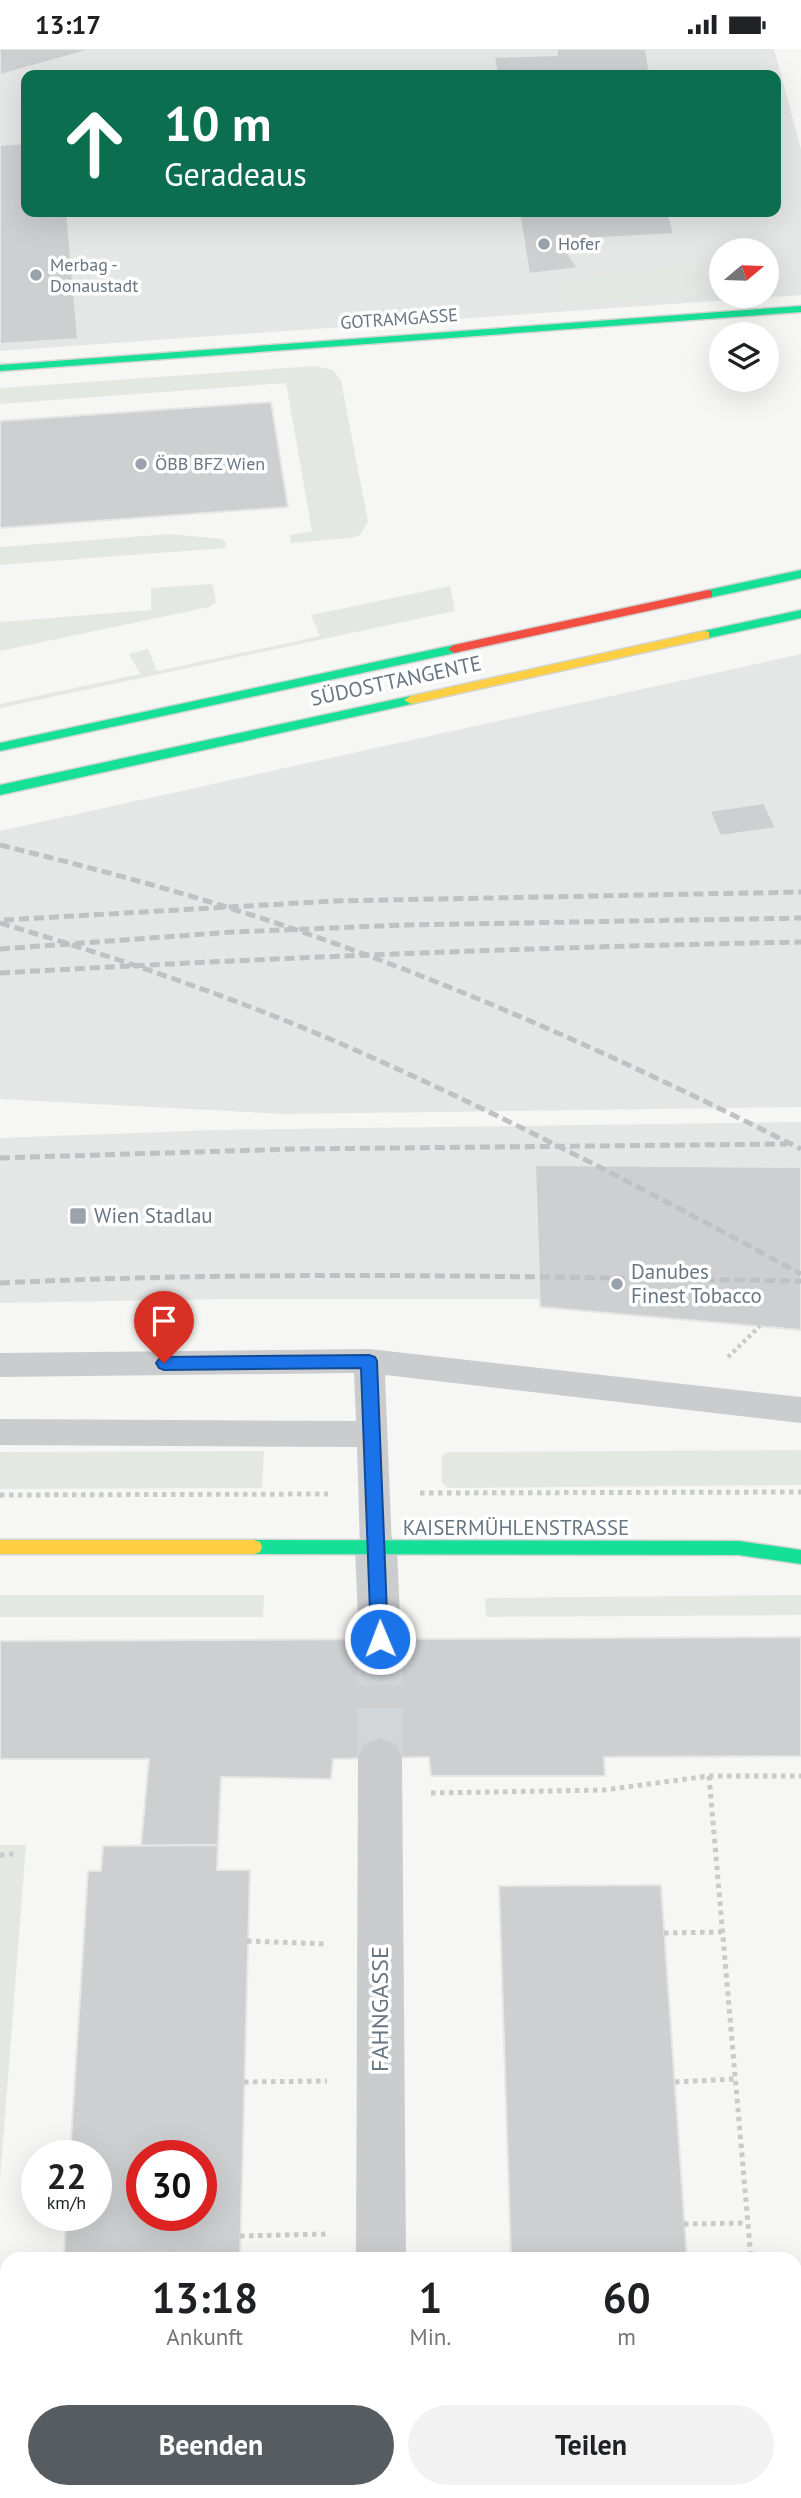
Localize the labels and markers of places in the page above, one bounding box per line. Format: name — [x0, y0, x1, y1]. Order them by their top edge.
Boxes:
place label: Hofer — [558, 232, 600, 255]
marker: Hofer — [536, 236, 552, 252]
place label: Merbag - Donaustadt — [50, 253, 138, 297]
marker: Merbag - Donaustadt — [28, 267, 44, 283]
place label: ÖBB BFZ Wien — [155, 452, 265, 475]
marker: ÖBB BFZ Wien — [133, 456, 149, 472]
place label: Wien Stadlau — [94, 1202, 213, 1229]
marker: Wien Stadlau — [68, 1206, 88, 1226]
place label: Danubes Finest Tobacco — [631, 1258, 762, 1309]
marker: Danubes Finest Tobacco — [609, 1276, 625, 1292]
pin — [134, 1291, 194, 1363]

